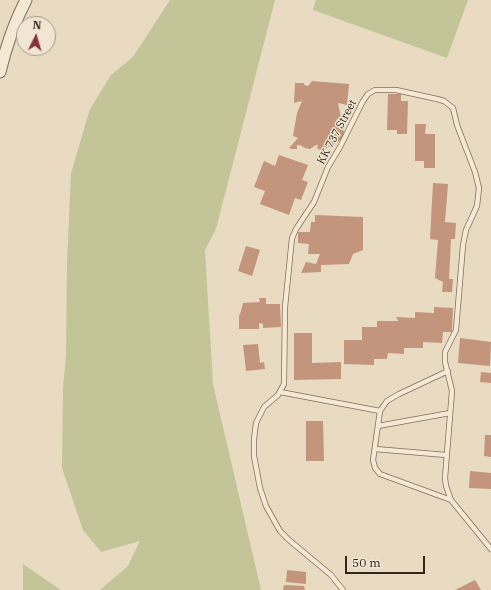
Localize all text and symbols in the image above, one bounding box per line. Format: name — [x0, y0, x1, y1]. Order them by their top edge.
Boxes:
north arrow — [16, 16, 56, 56]
text: N — [32, 18, 42, 32]
street label: KK 737 Street — [314, 97, 360, 167]
scale bar — [347, 548, 427, 574]
text: 50 m — [352, 555, 381, 570]

